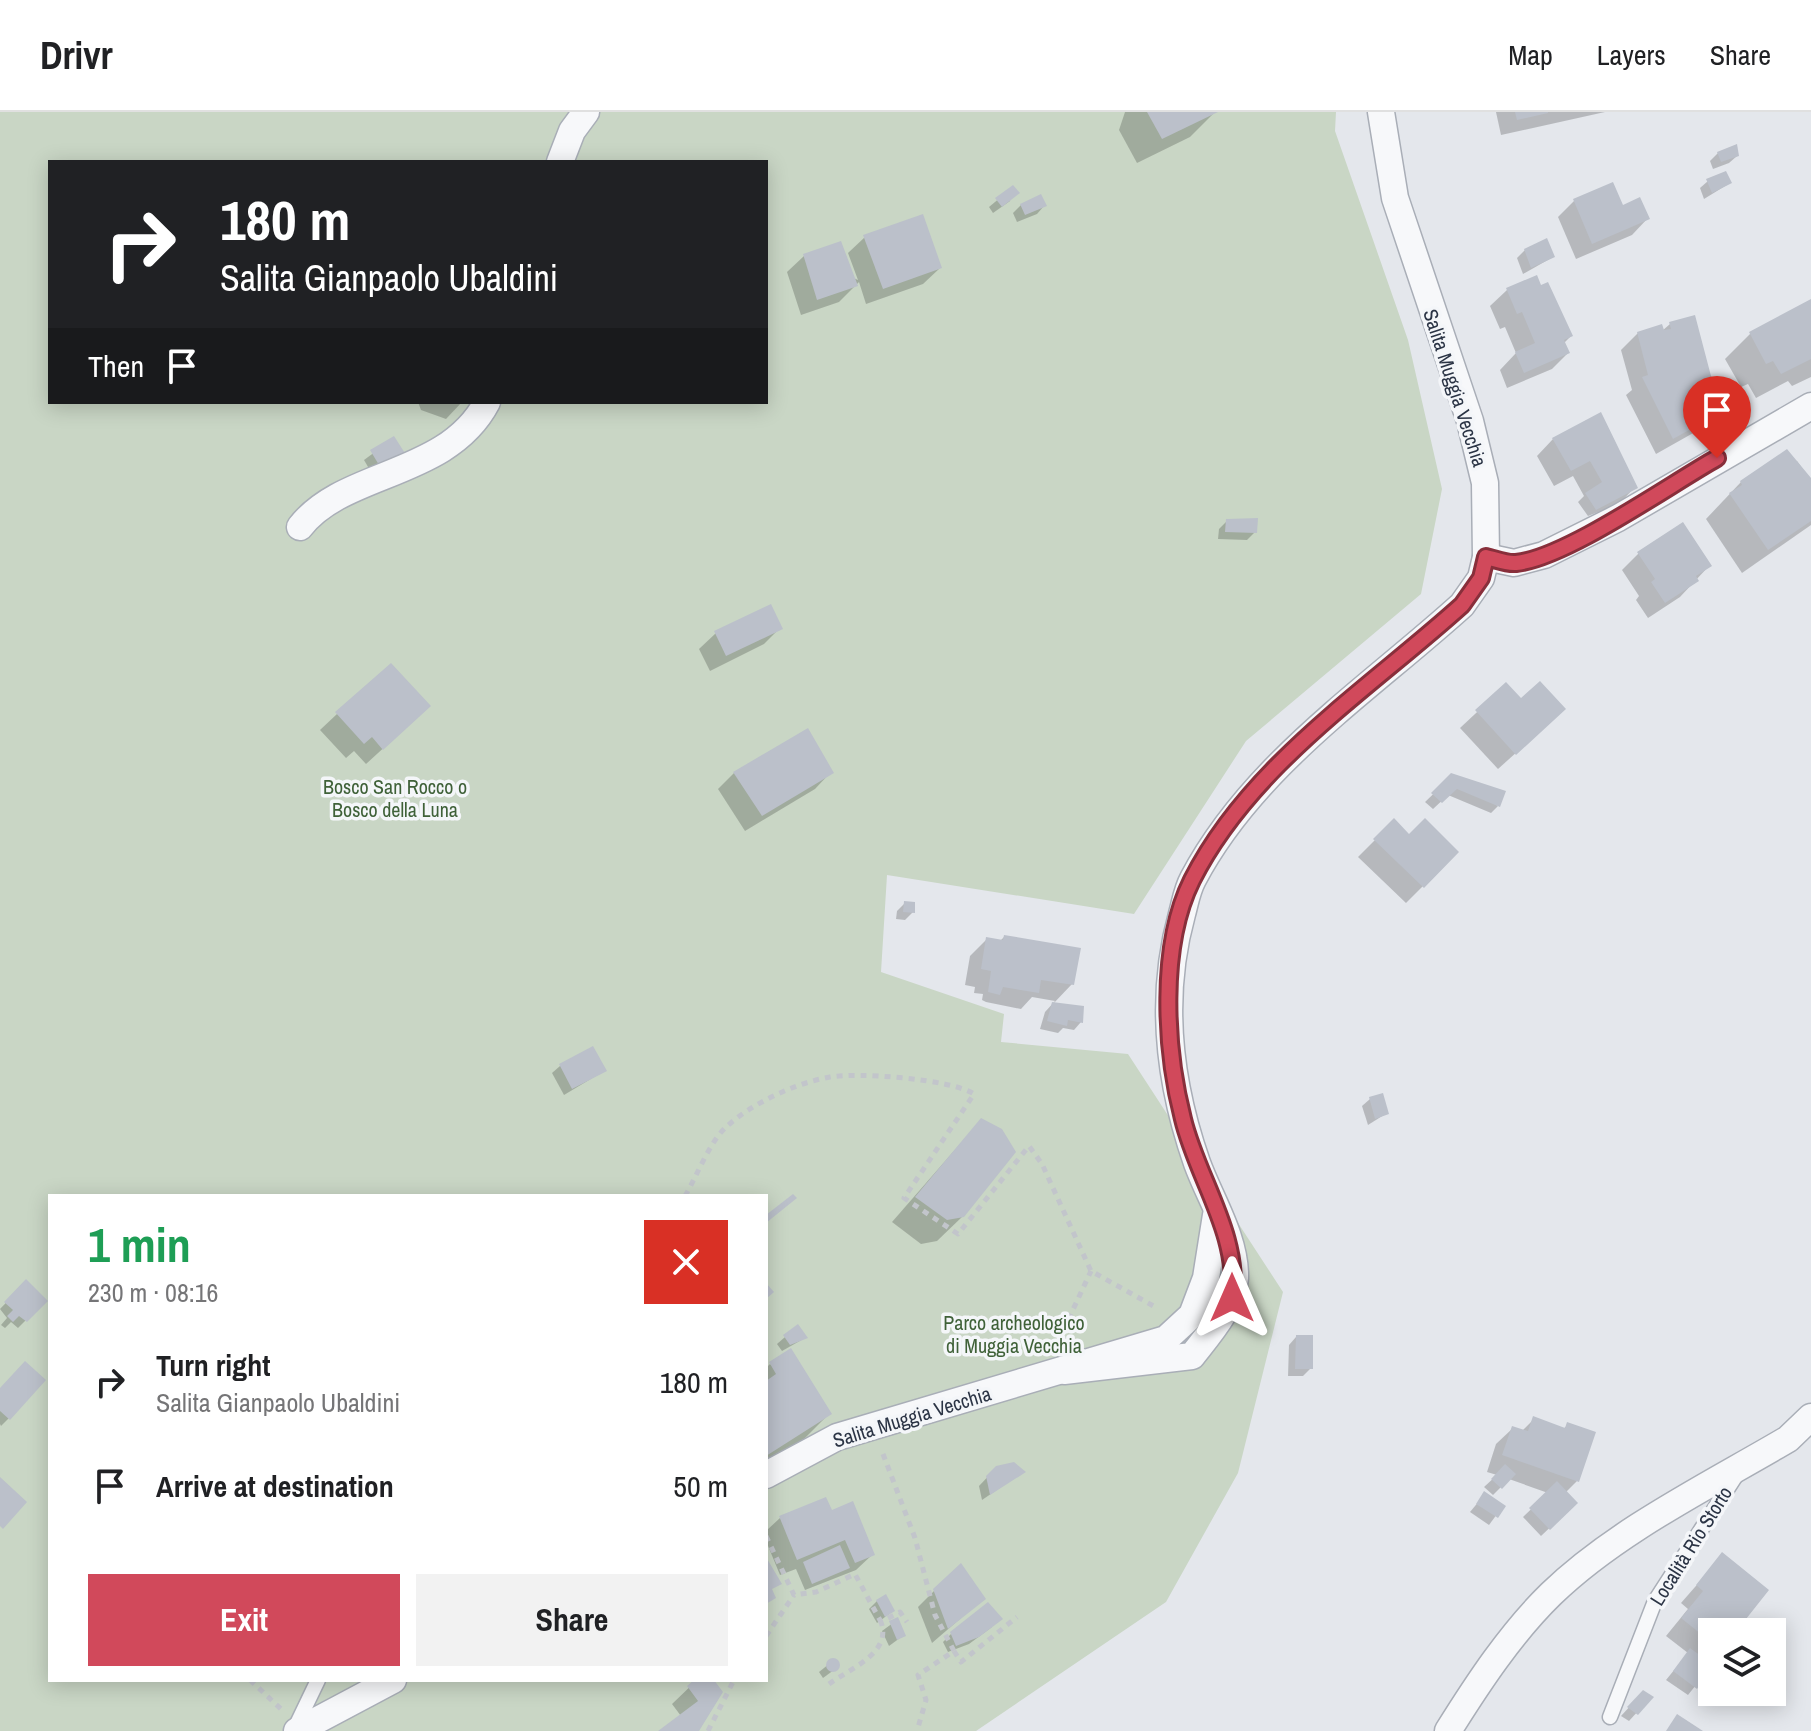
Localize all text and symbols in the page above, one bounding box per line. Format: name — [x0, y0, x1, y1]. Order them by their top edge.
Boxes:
text: Drivr — [40, 30, 113, 81]
text: Map — [1508, 36, 1553, 74]
text: Layers — [1597, 36, 1666, 74]
text: Share — [1710, 36, 1771, 74]
text: 180 m — [220, 182, 350, 257]
icon: right — [88, 192, 192, 296]
text: Salita Gianpaolo Ubaldini — [220, 254, 558, 302]
street label: Salita Muggia Vecchia — [1417, 306, 1494, 470]
icon: arrive — [160, 344, 204, 388]
text: Then — [88, 346, 144, 386]
pin — [1683, 376, 1751, 458]
icon: arrive — [1695, 388, 1739, 432]
park label: Bosco San Rocco o Bosco della Luna — [323, 773, 467, 823]
text: 1 min — [88, 1212, 191, 1277]
button: close — [644, 1220, 728, 1304]
position arrow — [1190, 1256, 1274, 1340]
text: 230 m · 08:16 — [88, 1275, 218, 1310]
park label: Parco archeologico di Muggia Vecchia — [943, 1309, 1085, 1359]
text: Turn right — [156, 1345, 270, 1385]
icon: right — [88, 1360, 132, 1404]
text: 180 m — [660, 1362, 728, 1402]
street label: Salita Muggia Vecchia — [829, 1380, 994, 1453]
text: Salita Gianpaolo Ubaldini — [156, 1385, 400, 1420]
icon: arrive — [88, 1464, 132, 1508]
text: Arrive at destination — [156, 1466, 394, 1506]
text: 50 m — [673, 1466, 728, 1506]
street label: Località Rio Storto — [1643, 1481, 1738, 1610]
button: Exit — [88, 1574, 400, 1666]
button: Share — [416, 1574, 728, 1666]
map controls — [1698, 1618, 1786, 1706]
button: layers — [1698, 1618, 1786, 1706]

